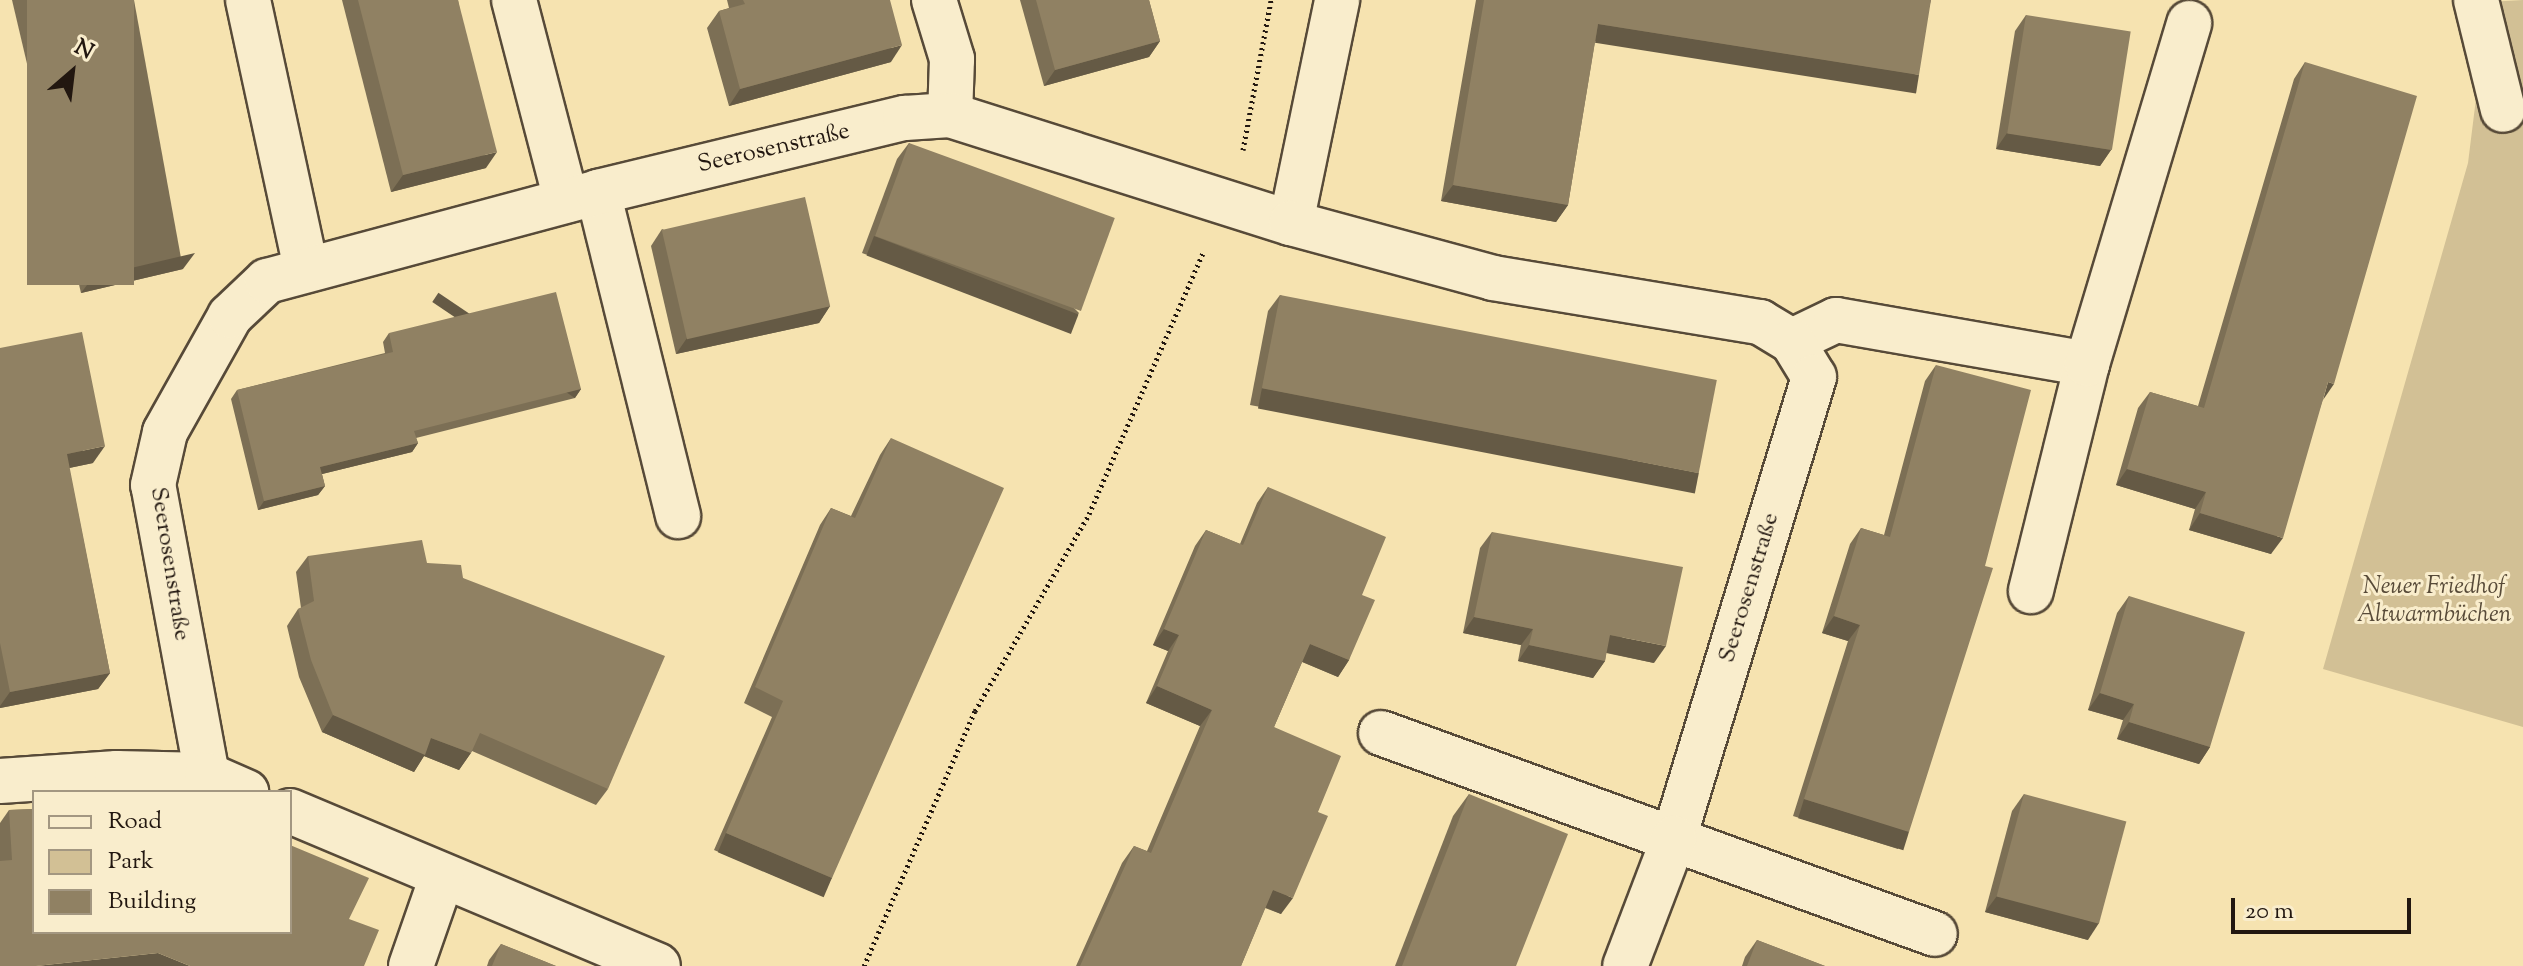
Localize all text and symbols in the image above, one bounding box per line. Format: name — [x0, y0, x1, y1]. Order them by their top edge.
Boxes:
north arrow — [32, 32, 112, 112]
text: N — [68, 33, 99, 69]
street label: Seerosenstraße — [695, 118, 853, 180]
street label: Seerosenstraße — [143, 485, 195, 643]
street label: Seerosenstraße — [1714, 510, 1786, 666]
park label: Neuer Friedhof Altwarmbüchen — [2357, 574, 2511, 630]
legend — [32, 790, 292, 934]
text: Road — [108, 805, 162, 839]
text: Park — [108, 845, 154, 879]
scale bar — [2235, 882, 2415, 932]
text: Building — [108, 885, 196, 919]
text: 20 m — [2245, 895, 2294, 929]

